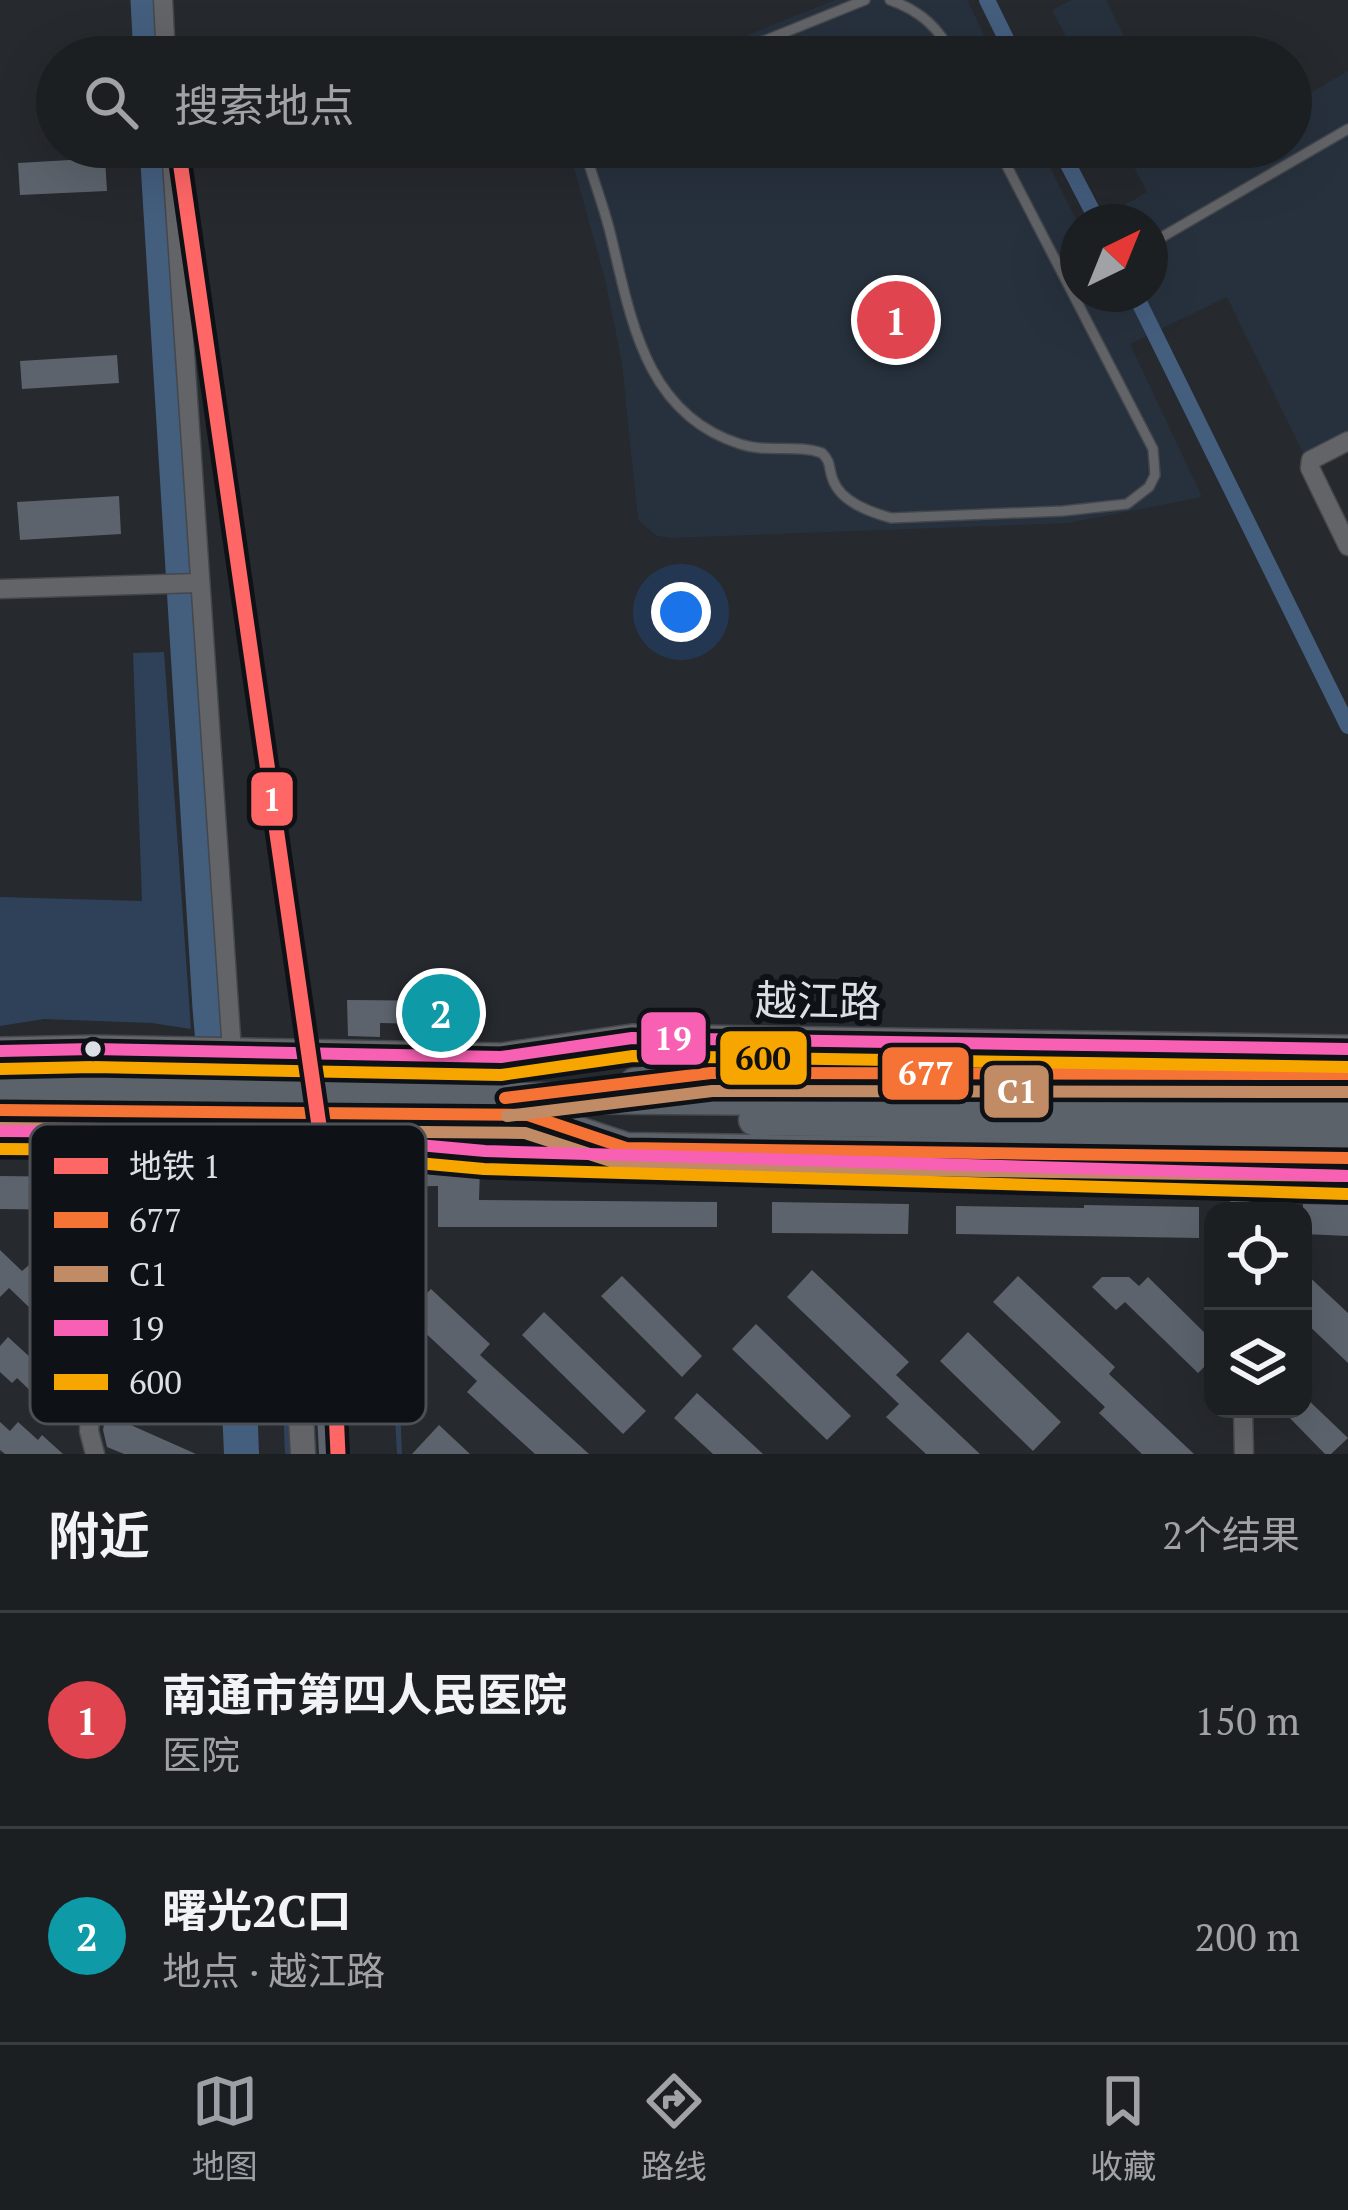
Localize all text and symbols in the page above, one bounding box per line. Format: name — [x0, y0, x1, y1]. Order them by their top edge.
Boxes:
search box — [36, 36, 1312, 168]
icon: search — [78, 69, 144, 135]
text: 搜索地点 — [174, 75, 354, 135]
north arrow — [1060, 204, 1168, 312]
pin: 1 — [857, 275, 935, 365]
your location — [651, 582, 711, 642]
line badge: 1 — [249, 770, 295, 828]
text: 1 — [263, 777, 281, 820]
pin: 2 — [402, 968, 480, 1058]
street label: 越江路 — [755, 971, 881, 1029]
line badge: 19 — [639, 1010, 708, 1067]
text: 19 — [654, 1016, 692, 1059]
line badge: 600 — [718, 1029, 809, 1087]
text: 600 — [735, 1036, 791, 1079]
unlabelled marker — [82, 1038, 104, 1060]
line badge: 677 — [880, 1045, 971, 1102]
text: 677 — [898, 1051, 954, 1094]
line badge: C1 — [982, 1063, 1051, 1120]
text: C1 — [997, 1069, 1037, 1112]
legend — [30, 1124, 426, 1424]
text: 地铁 1 — [129, 1144, 221, 1187]
text: 677 — [129, 1198, 182, 1241]
map controls — [1204, 1202, 1312, 1418]
button: locate — [1204, 1202, 1312, 1310]
text: C1 — [129, 1252, 168, 1295]
text: 19 — [129, 1306, 164, 1349]
button: layers — [1204, 1310, 1312, 1418]
text: 600 — [129, 1360, 182, 1403]
text: 附近 — [48, 1501, 150, 1569]
text: 2个结果 — [1162, 1508, 1300, 1560]
text: 南通市第四人民医院 — [162, 1664, 567, 1724]
text: 1 — [76, 1694, 98, 1746]
text: 150 m — [1195, 1694, 1300, 1746]
text: 医院 — [162, 1728, 240, 1780]
text: 曙光2C口 — [162, 1880, 352, 1940]
text: 2 — [76, 1910, 98, 1962]
text: 200 m — [1195, 1910, 1300, 1962]
text: 地点 · 越江路 — [162, 1944, 385, 1996]
tab: 地图 — [192, 2068, 258, 2188]
tab: 路线 — [641, 2068, 707, 2188]
tab: 收藏 — [1090, 2068, 1156, 2188]

